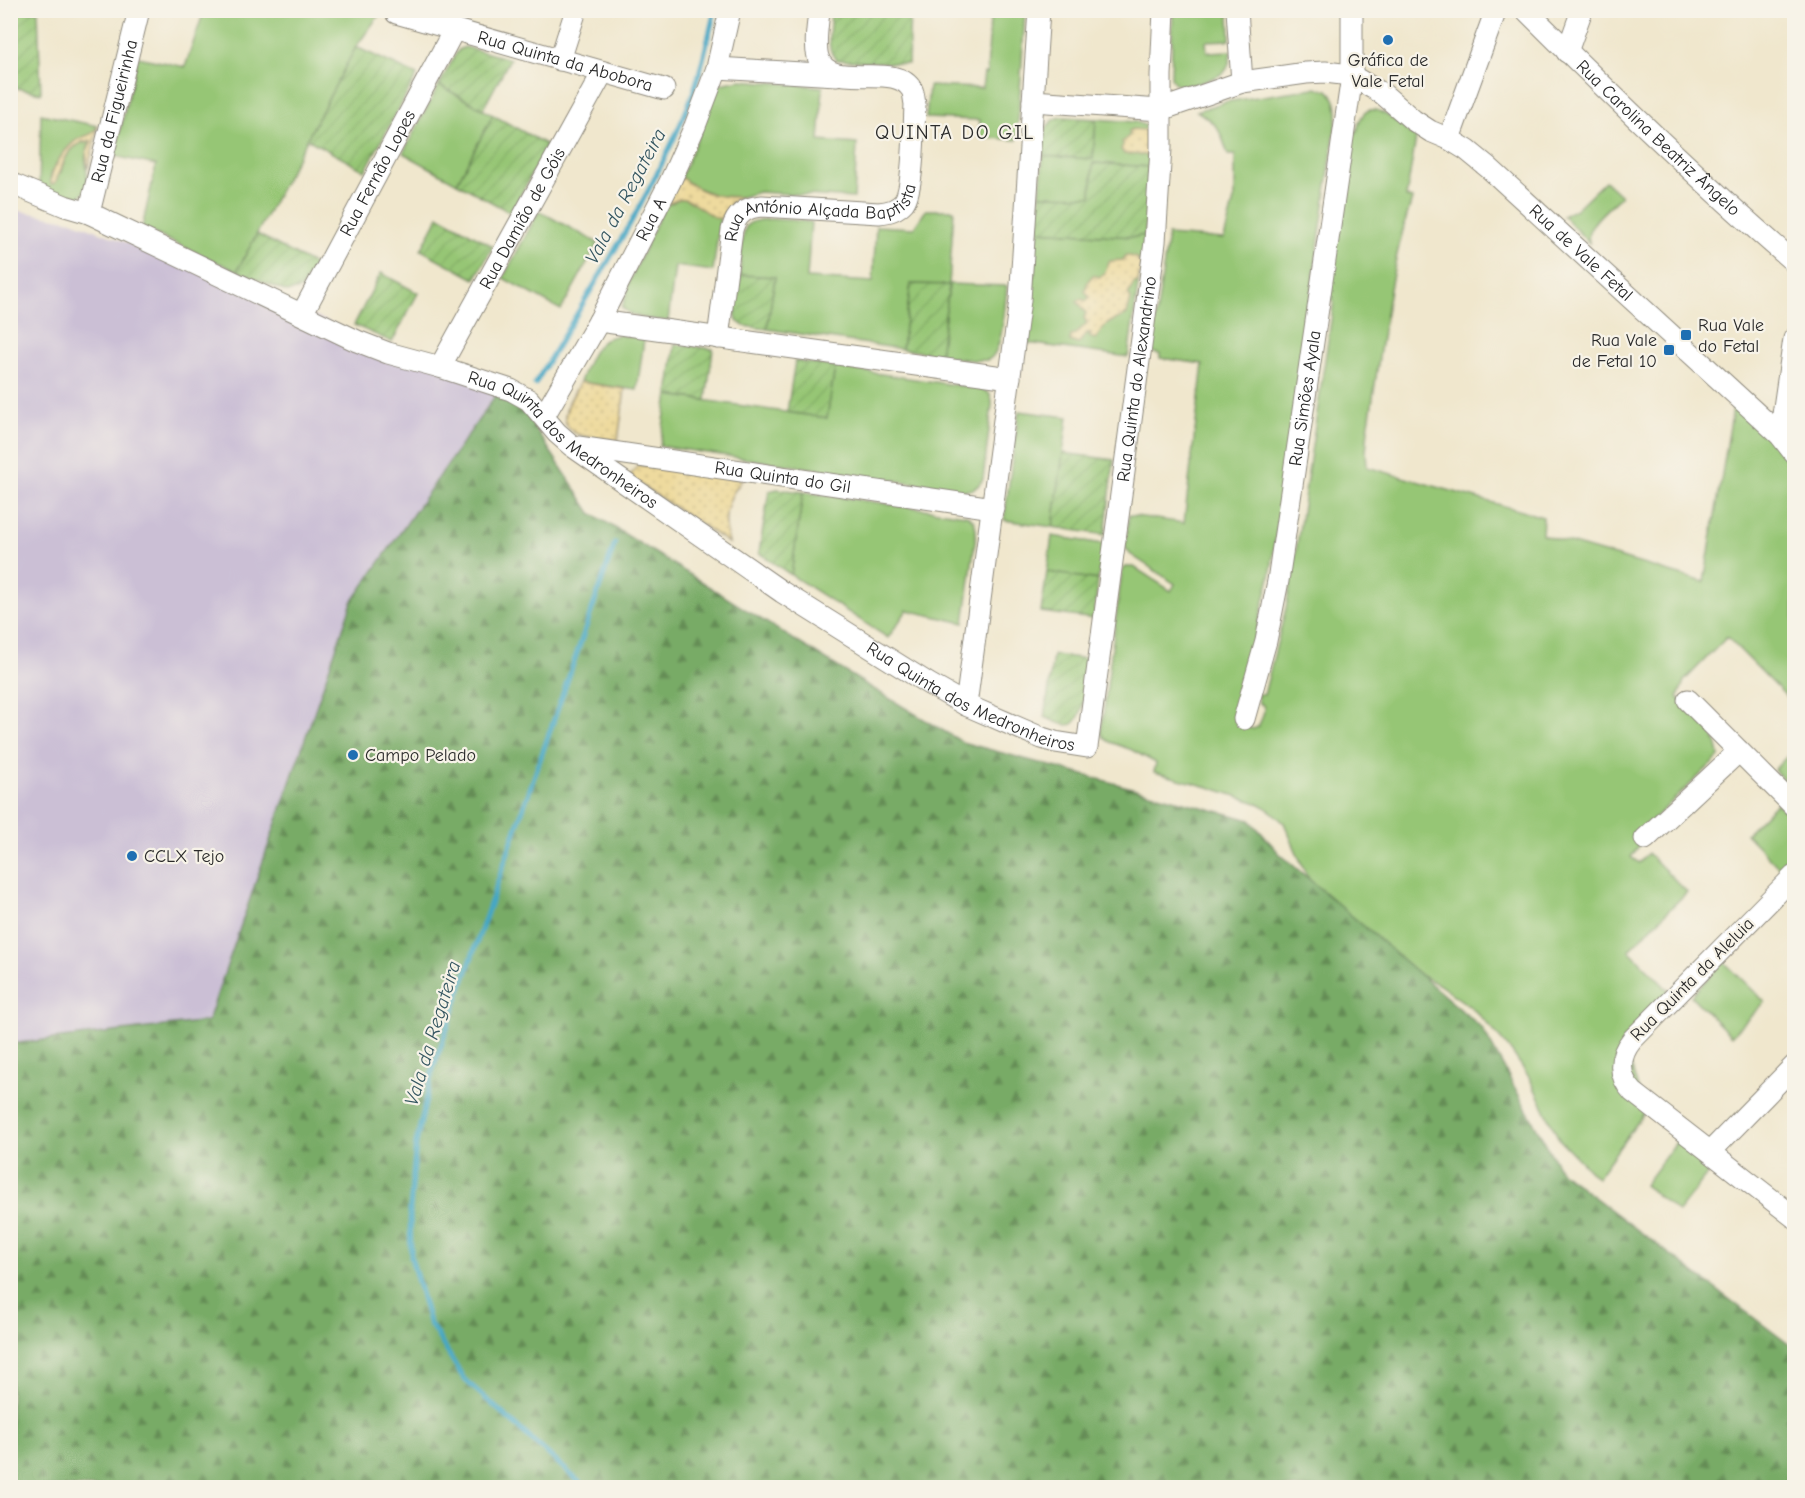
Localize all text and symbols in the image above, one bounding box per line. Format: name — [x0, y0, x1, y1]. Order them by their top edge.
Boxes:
street label: Rua Quinta da Abobora — [475, 27, 655, 96]
marker: Gráfica de Vale Fetal — [1381, 33, 1395, 47]
street label: Rua da Figueirinha — [87, 37, 142, 185]
place label: Gráfica de Vale Fetal — [1348, 50, 1428, 92]
street label: Rua Carolina Beatriz Ângelo — [1572, 56, 1744, 221]
street label: Rua Fernão Lopes — [336, 107, 420, 240]
district label: QUINTA DO GIL — [875, 121, 1035, 144]
water label: Vala da Regateira — [580, 125, 671, 268]
street label: Rua Damião de Góis — [475, 144, 570, 293]
street label: Rua António Alçada Baptista — [721, 182, 921, 243]
street label: Rua A — [632, 194, 671, 245]
street label: Rua de Vale Fetal — [1525, 200, 1637, 306]
street label: Rua Quinta do Alexandrino — [1113, 275, 1161, 483]
place label: Rua Vale do Fetal — [1698, 315, 1764, 357]
marker: Rua Vale do Fetal — [1679, 328, 1693, 342]
street label: Rua Simões Ayala — [1285, 329, 1326, 468]
place label: Rua Vale de Fetal 10 — [1572, 330, 1657, 372]
marker: Rua Vale de Fetal 10 — [1662, 343, 1676, 357]
street label: Rua Quinta dos Medronheiros — [465, 367, 662, 513]
street label: Rua Quinta do Gil — [713, 457, 852, 498]
street label: Rua Quinta dos Medronheiros — [863, 638, 1076, 756]
place label: Campo Pelado — [365, 745, 476, 766]
marker: Campo Pelado — [346, 748, 360, 762]
place label: CCLX Tejo — [144, 846, 224, 867]
marker: CCLX Tejo — [125, 849, 139, 863]
street label: Rua Quinta da Aleluia — [1626, 913, 1758, 1045]
water label: Vala da Regateira — [400, 958, 465, 1108]

